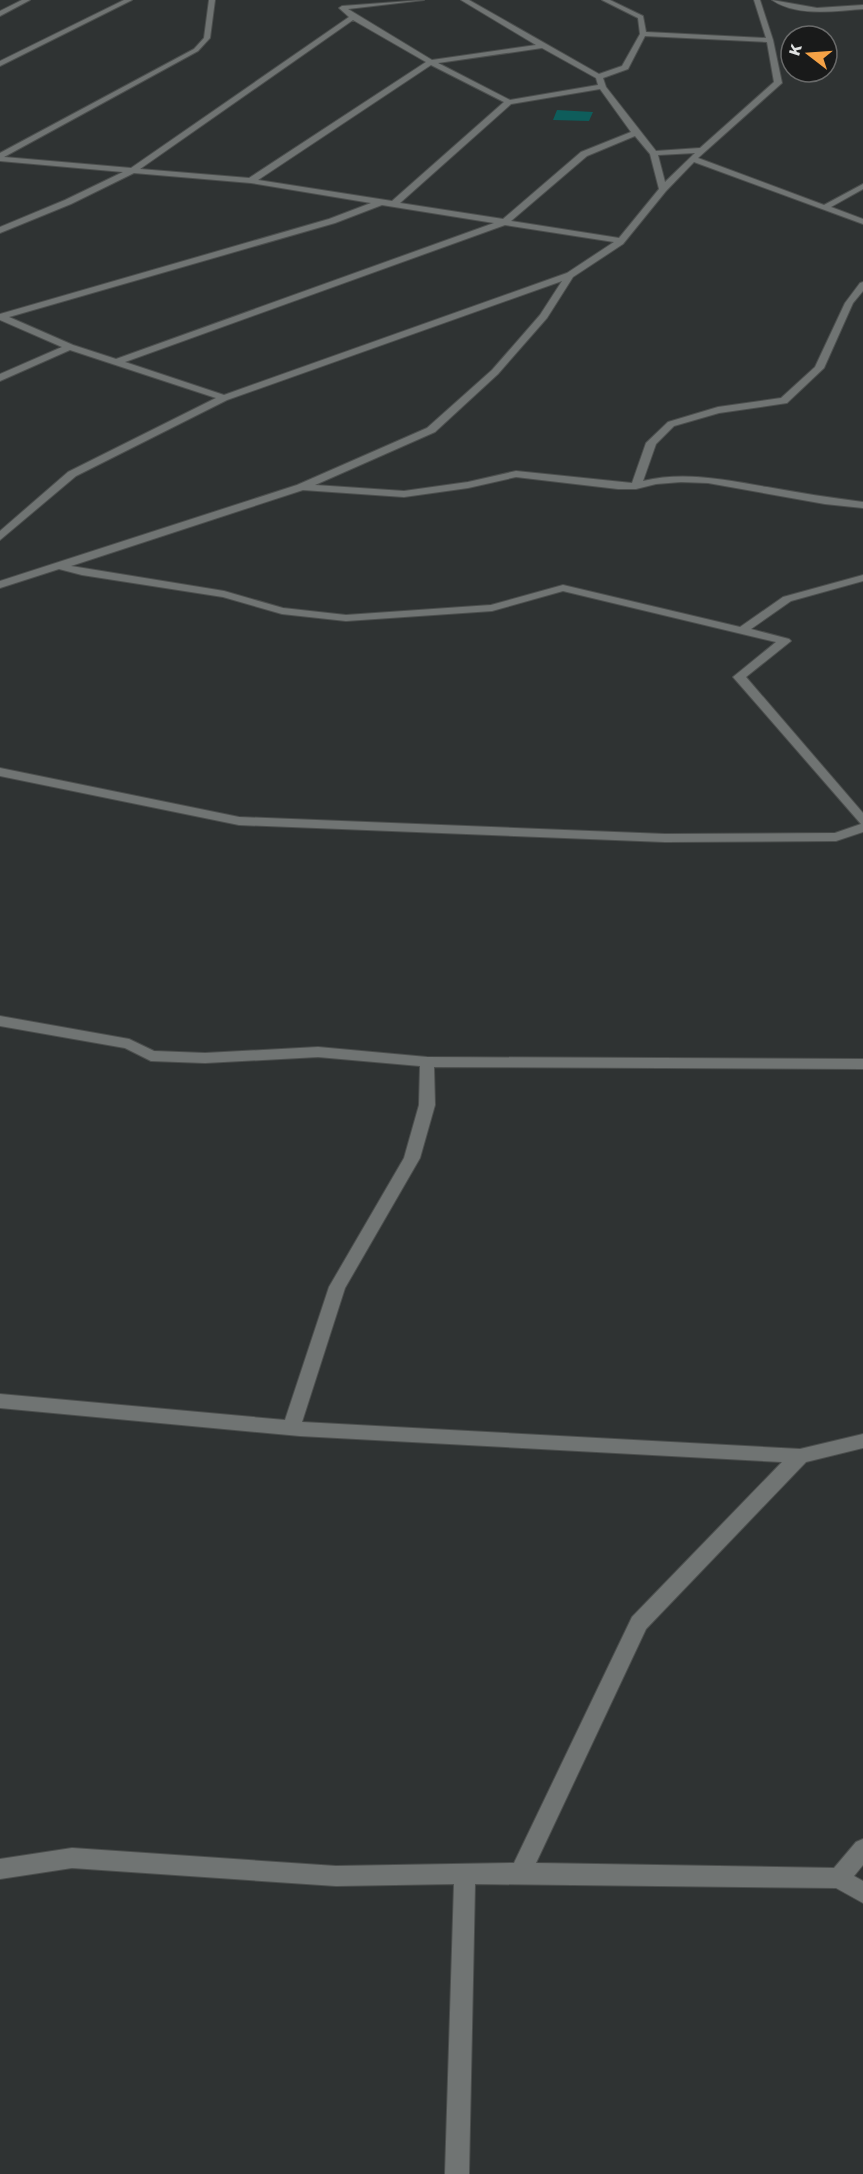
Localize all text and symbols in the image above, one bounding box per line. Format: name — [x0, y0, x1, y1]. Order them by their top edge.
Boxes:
north arrow — [779, 24, 839, 84]
text: K — [784, 42, 806, 58]

